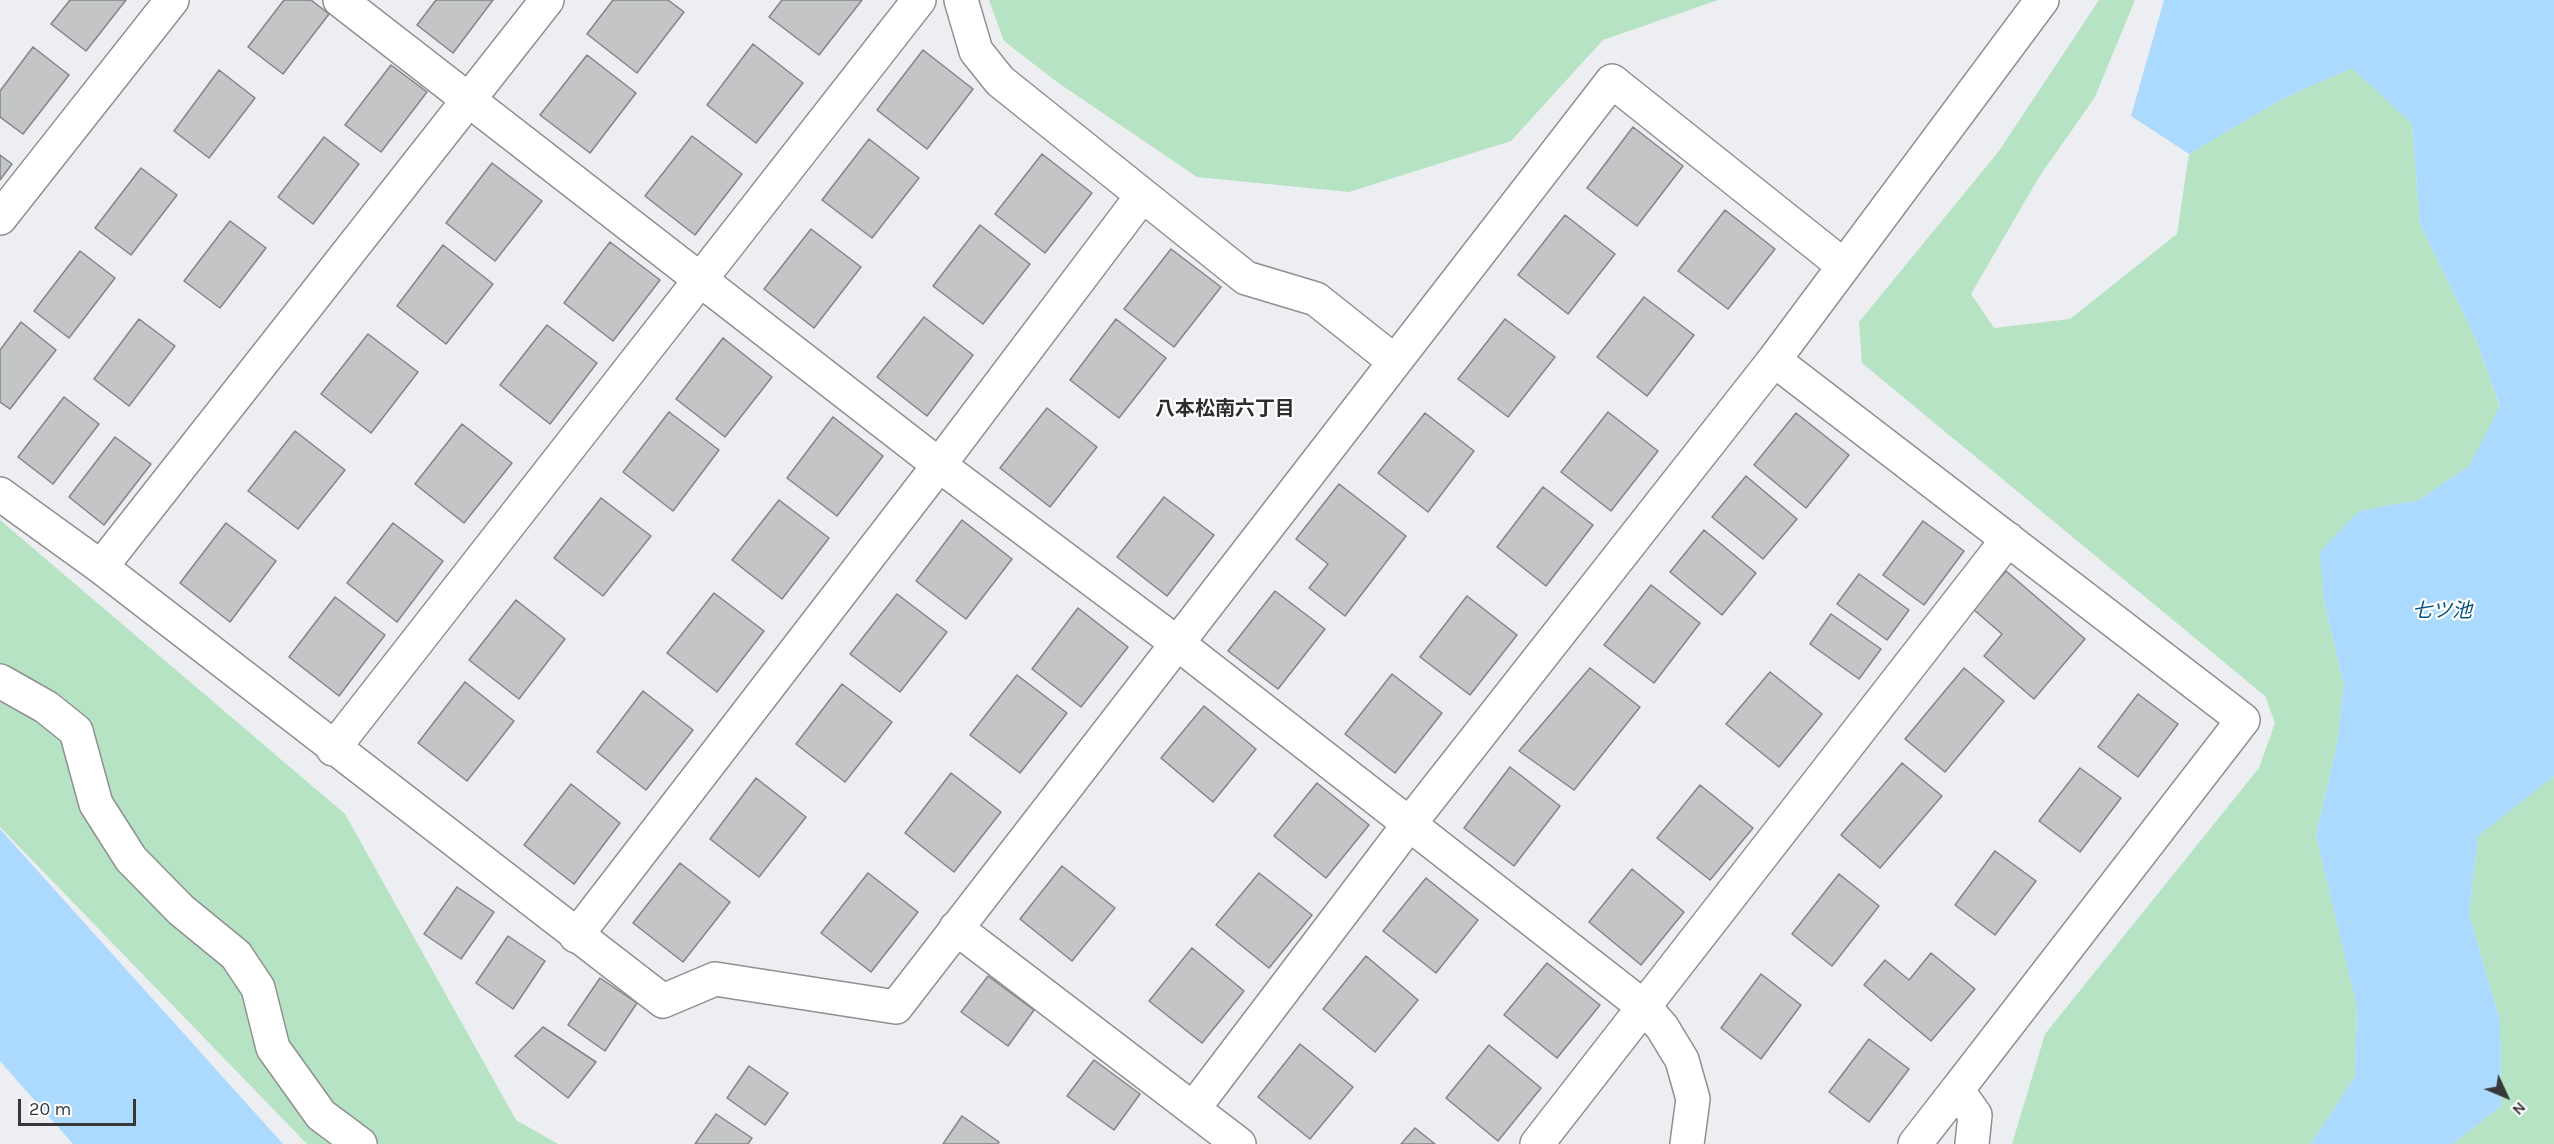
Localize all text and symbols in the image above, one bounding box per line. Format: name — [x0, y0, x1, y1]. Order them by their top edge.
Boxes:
district label: 八本松南六丁目 — [1155, 397, 1295, 421]
water label: 七ツ池 — [2412, 599, 2472, 623]
north arrow — [2476, 1066, 2536, 1126]
scale bar — [21, 1087, 140, 1125]
text: 20 m — [29, 1098, 71, 1120]
text: N — [2508, 1098, 2530, 1120]

